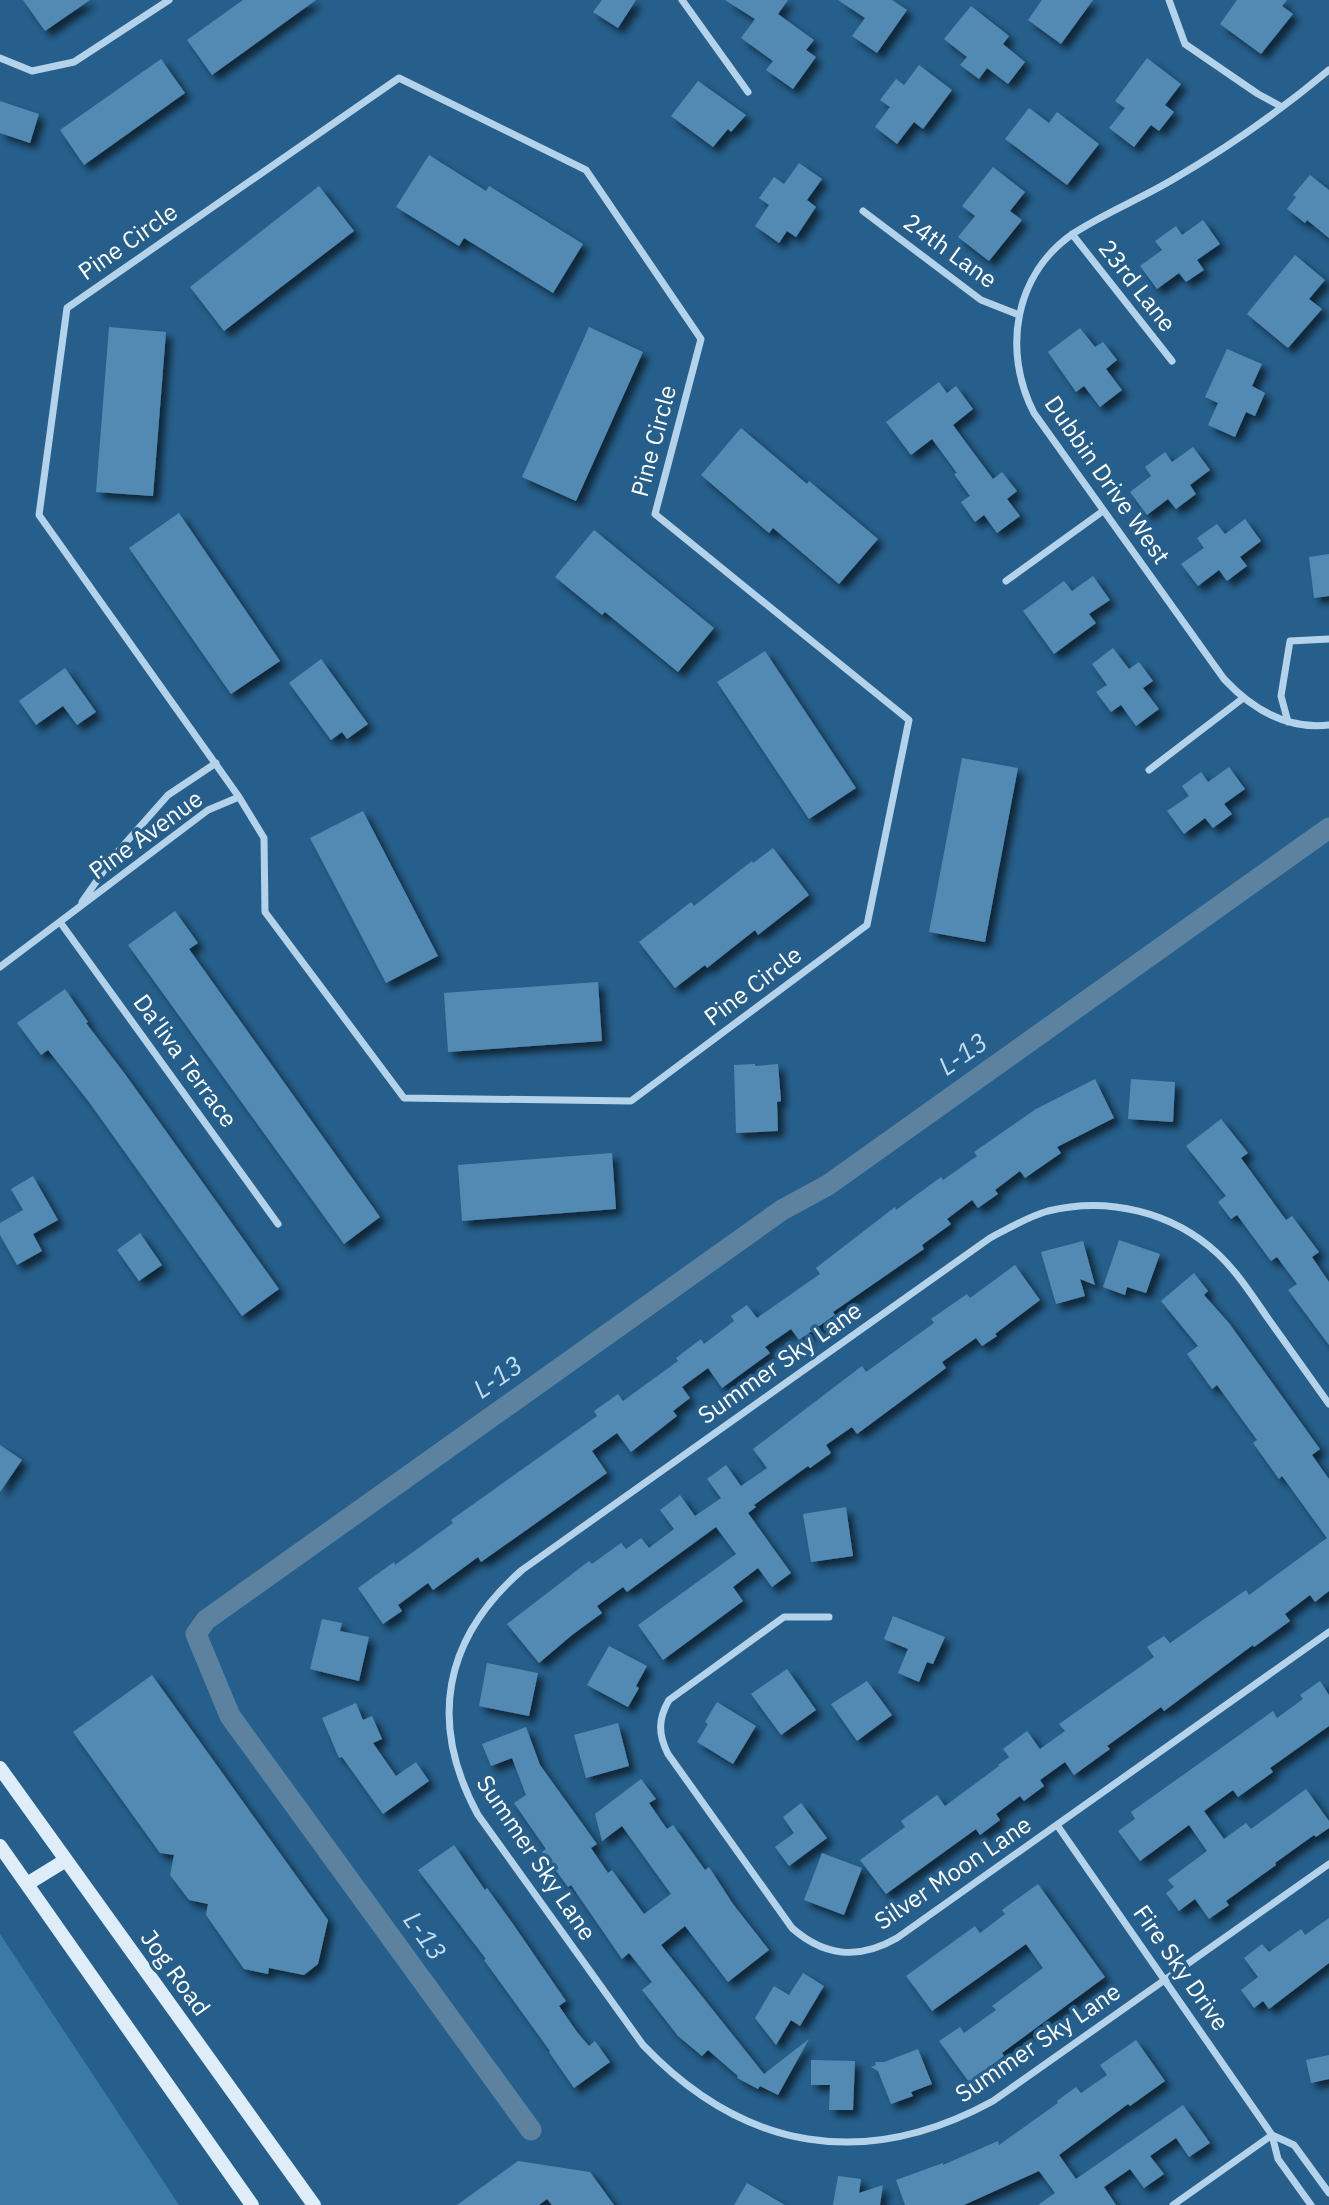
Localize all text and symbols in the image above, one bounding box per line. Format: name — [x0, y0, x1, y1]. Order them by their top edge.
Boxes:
street label: Pine Circle — [71, 195, 183, 287]
street label: 24th Lane — [897, 205, 1004, 295]
street label: 23rd Lane — [1092, 233, 1184, 338]
street label: Pine Circle — [623, 381, 683, 500]
street label: Dubbin Drive West — [1038, 389, 1178, 570]
street label: Pine Avenue — [82, 782, 209, 886]
street label: Pine Circle — [697, 938, 808, 1032]
street label: Da'liva Terrace — [126, 987, 245, 1134]
water label: L-13 — [931, 1024, 994, 1082]
street label: Summer Sky Lane — [691, 1294, 868, 1431]
water label: L-13 — [466, 1347, 529, 1405]
street label: Summer Sky Lane — [470, 1768, 604, 1946]
street label: Silver Moon Lane — [868, 1808, 1037, 1937]
street label: Fire Sky Drive — [1127, 1898, 1237, 2037]
water label: L-13 — [396, 1904, 455, 1967]
street label: Jog Road — [134, 1923, 218, 2022]
street label: Summer Sky Lane — [948, 1975, 1126, 2109]

